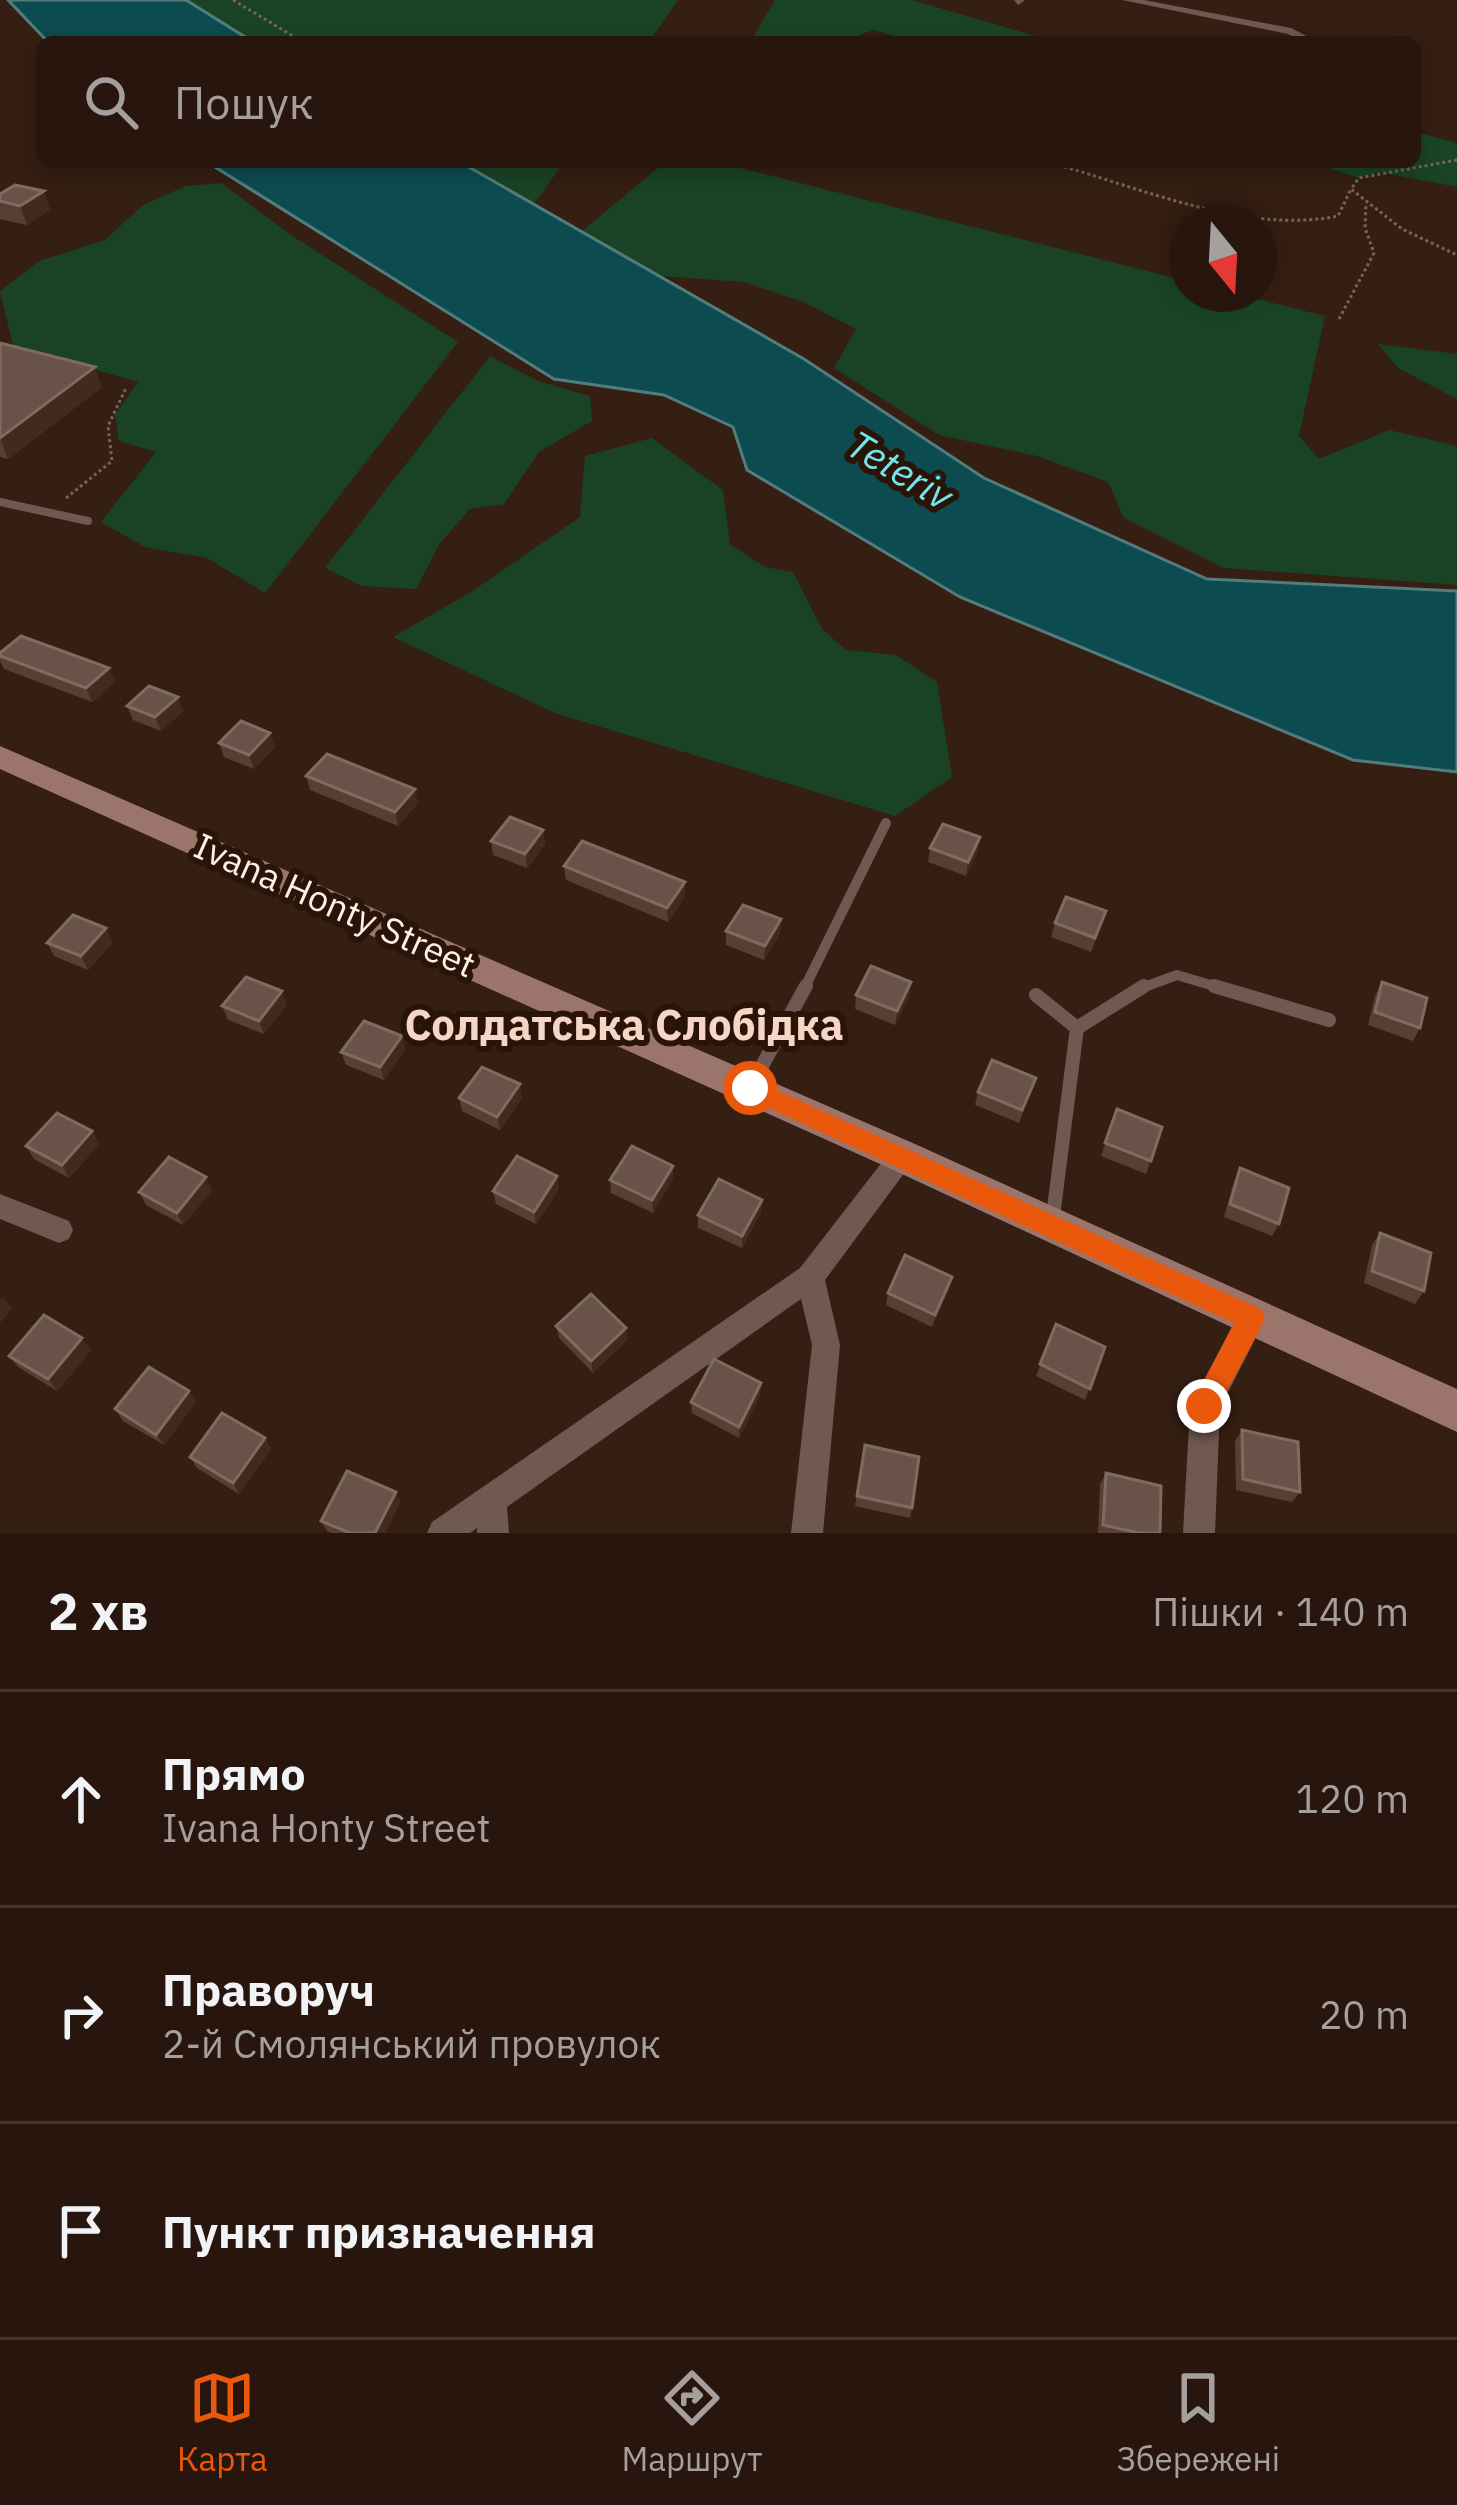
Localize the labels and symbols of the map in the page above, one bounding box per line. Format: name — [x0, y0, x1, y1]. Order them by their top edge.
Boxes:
north arrow — [1169, 204, 1277, 312]
water label: Teteriv — [838, 418, 964, 522]
street label: Ivana Honty Street — [187, 821, 483, 988]
district label: Солдатська Слобідка — [404, 997, 844, 1052]
route start — [723, 1061, 777, 1115]
route end — [1177, 1379, 1231, 1433]

